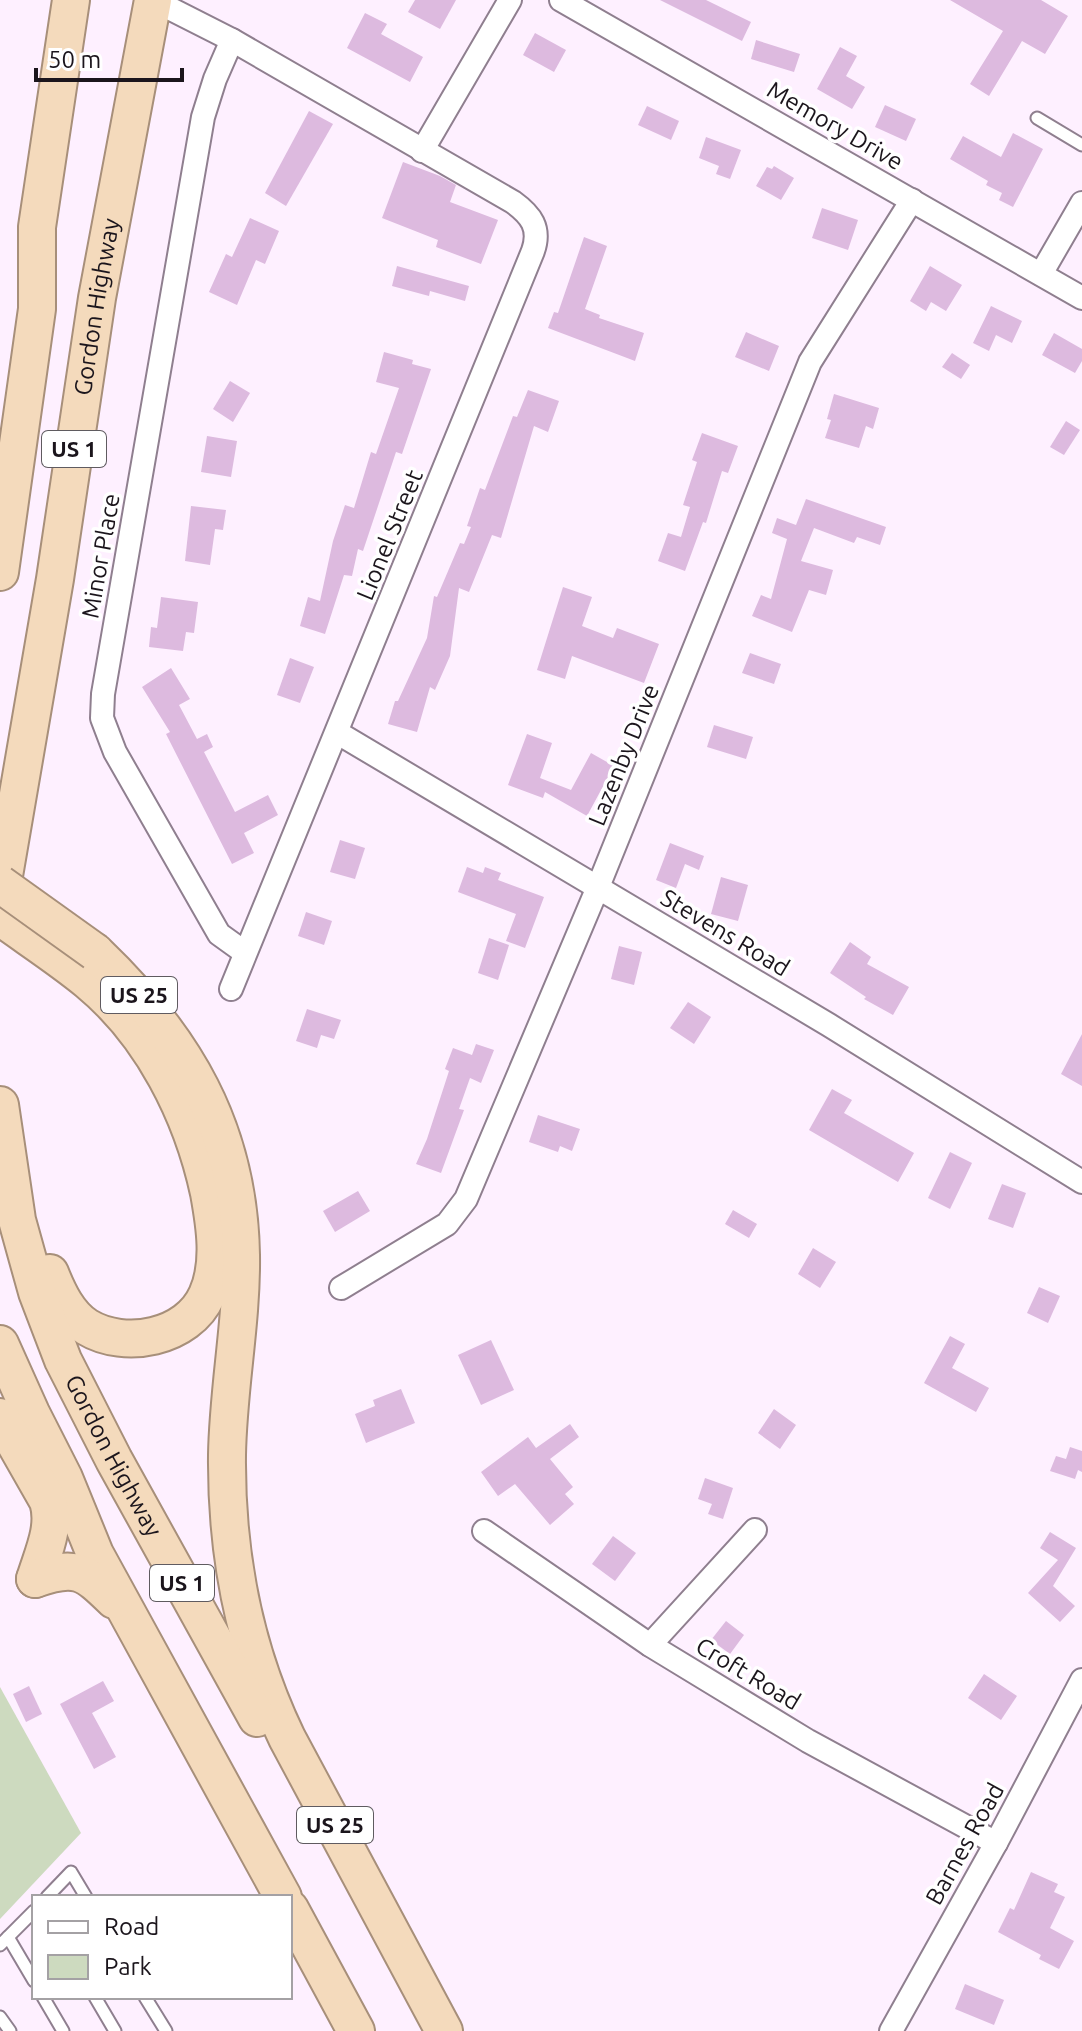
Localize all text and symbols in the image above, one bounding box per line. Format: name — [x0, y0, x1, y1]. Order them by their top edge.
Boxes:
scale bar — [36, 32, 182, 82]
text: 50 m — [48, 46, 101, 73]
street label: Memory Drive — [763, 76, 908, 175]
street label: Gordon Highway — [69, 216, 125, 397]
road number: US 1 — [42, 431, 106, 467]
street label: Lionel Street — [351, 465, 428, 604]
street label: Minor Place — [76, 491, 125, 620]
street label: Lazenby Drive — [583, 680, 664, 829]
street label: Stevens Road — [656, 884, 794, 981]
road number: US 25 — [101, 977, 177, 1013]
street label: Gordon Highway — [60, 1370, 168, 1541]
road number: US 1 — [150, 1565, 214, 1601]
street label: Croft Road — [691, 1632, 805, 1715]
street label: Barnes Road — [920, 1778, 1009, 1909]
road number: US 25 — [297, 1807, 373, 1843]
legend — [32, 1895, 292, 1999]
text: Road — [104, 1913, 159, 1940]
text: Park — [104, 1953, 152, 1980]

